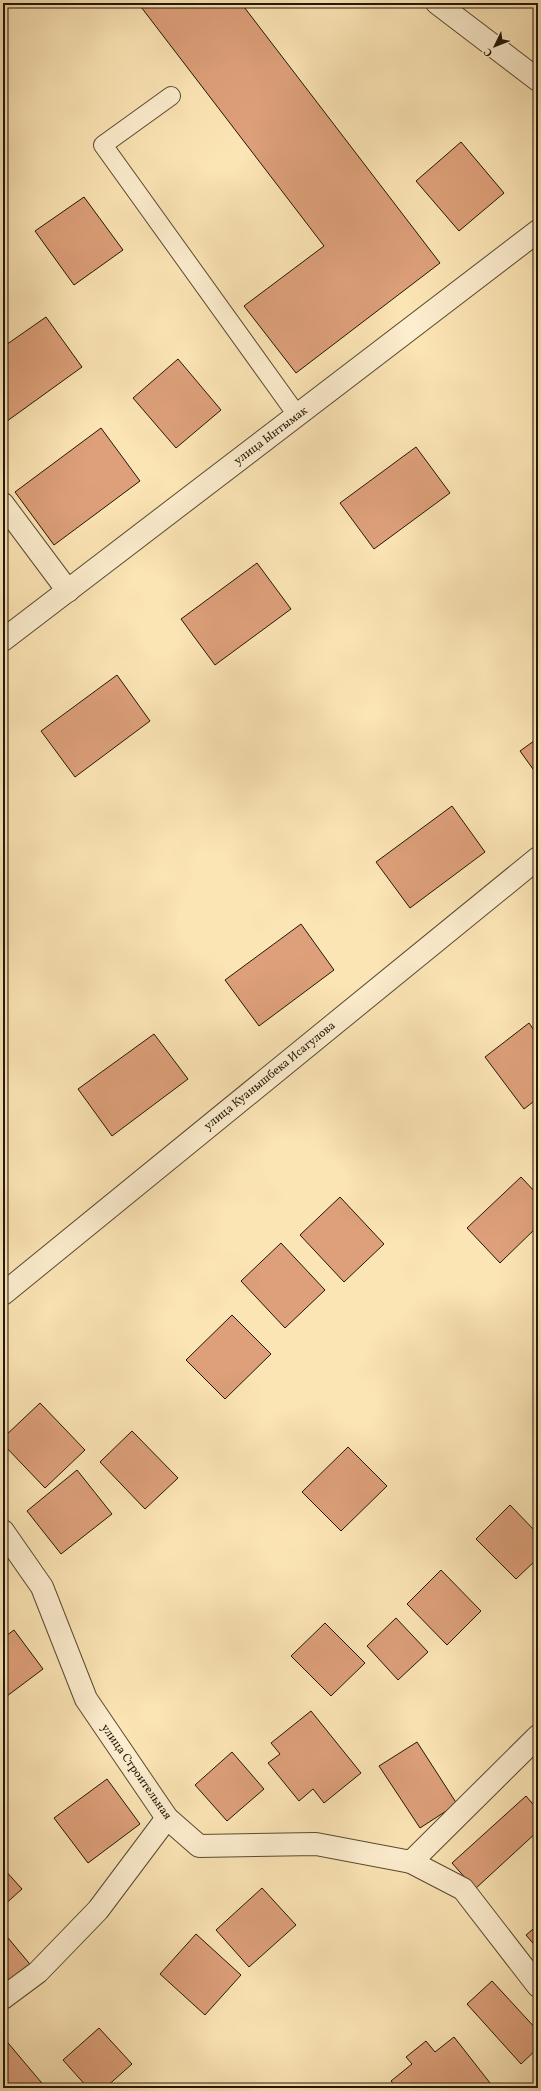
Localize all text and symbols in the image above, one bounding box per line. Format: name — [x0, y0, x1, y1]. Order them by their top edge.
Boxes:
north arrow — [475, 26, 515, 66]
text: С — [481, 44, 497, 60]
street label: улица Ынтымак — [231, 403, 312, 469]
street label: улица Куанышбека Исагулова — [201, 1018, 339, 1134]
street label: улица Строительная — [97, 1721, 175, 1823]

